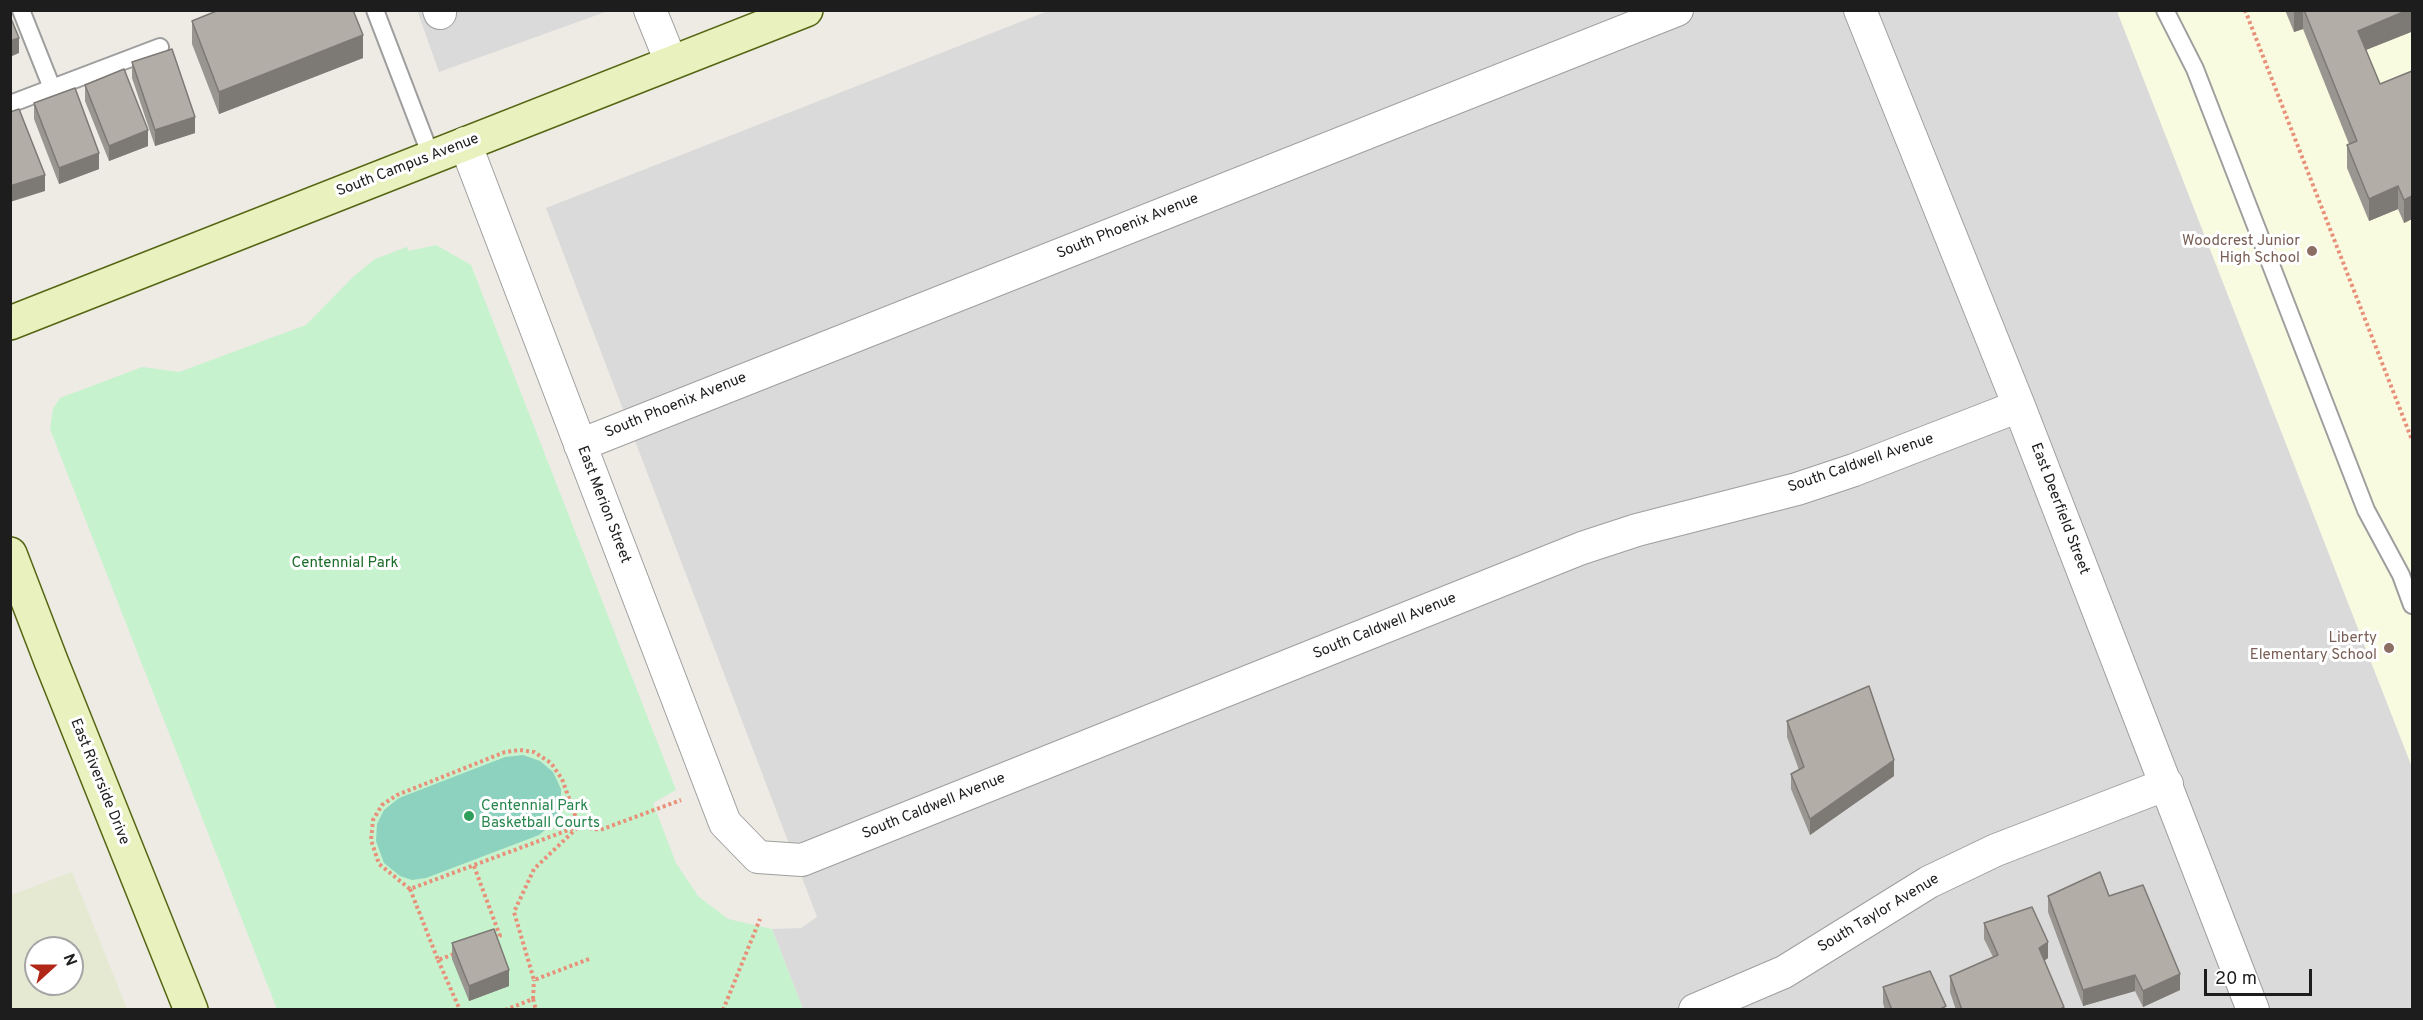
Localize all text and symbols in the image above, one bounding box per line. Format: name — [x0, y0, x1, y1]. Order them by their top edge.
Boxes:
street label: South Campus Avenue — [334, 131, 482, 201]
street label: South Phoenix Avenue — [1054, 190, 1202, 264]
place label: Woodcrest Junior High School — [2182, 233, 2300, 268]
marker: Woodcrest Junior High School — [2305, 244, 2319, 258]
street label: South Phoenix Avenue — [602, 369, 750, 443]
street label: South Caldwell Avenue — [1786, 431, 1936, 497]
street label: East Deerfield Street — [2026, 441, 2092, 577]
street label: East Merion Street — [572, 444, 634, 566]
park label: Centennial Park — [291, 555, 399, 573]
street label: South Caldwell Avenue — [1311, 590, 1459, 664]
place label: Liberty Elementary School — [2250, 630, 2377, 665]
marker: Liberty Elementary School — [2382, 641, 2396, 655]
street label: East Riverside Drive — [65, 716, 133, 848]
street label: South Caldwell Avenue — [860, 770, 1008, 844]
place label: Centennial Park Basketball Courts — [481, 798, 600, 833]
marker: Centennial Park Basketball Courts — [462, 809, 476, 823]
street label: South Taylor Avenue — [1815, 871, 1943, 957]
north arrow — [24, 936, 84, 996]
text: N — [58, 951, 80, 969]
scale bar — [2207, 957, 2315, 995]
text: 20 m — [2215, 968, 2257, 991]

